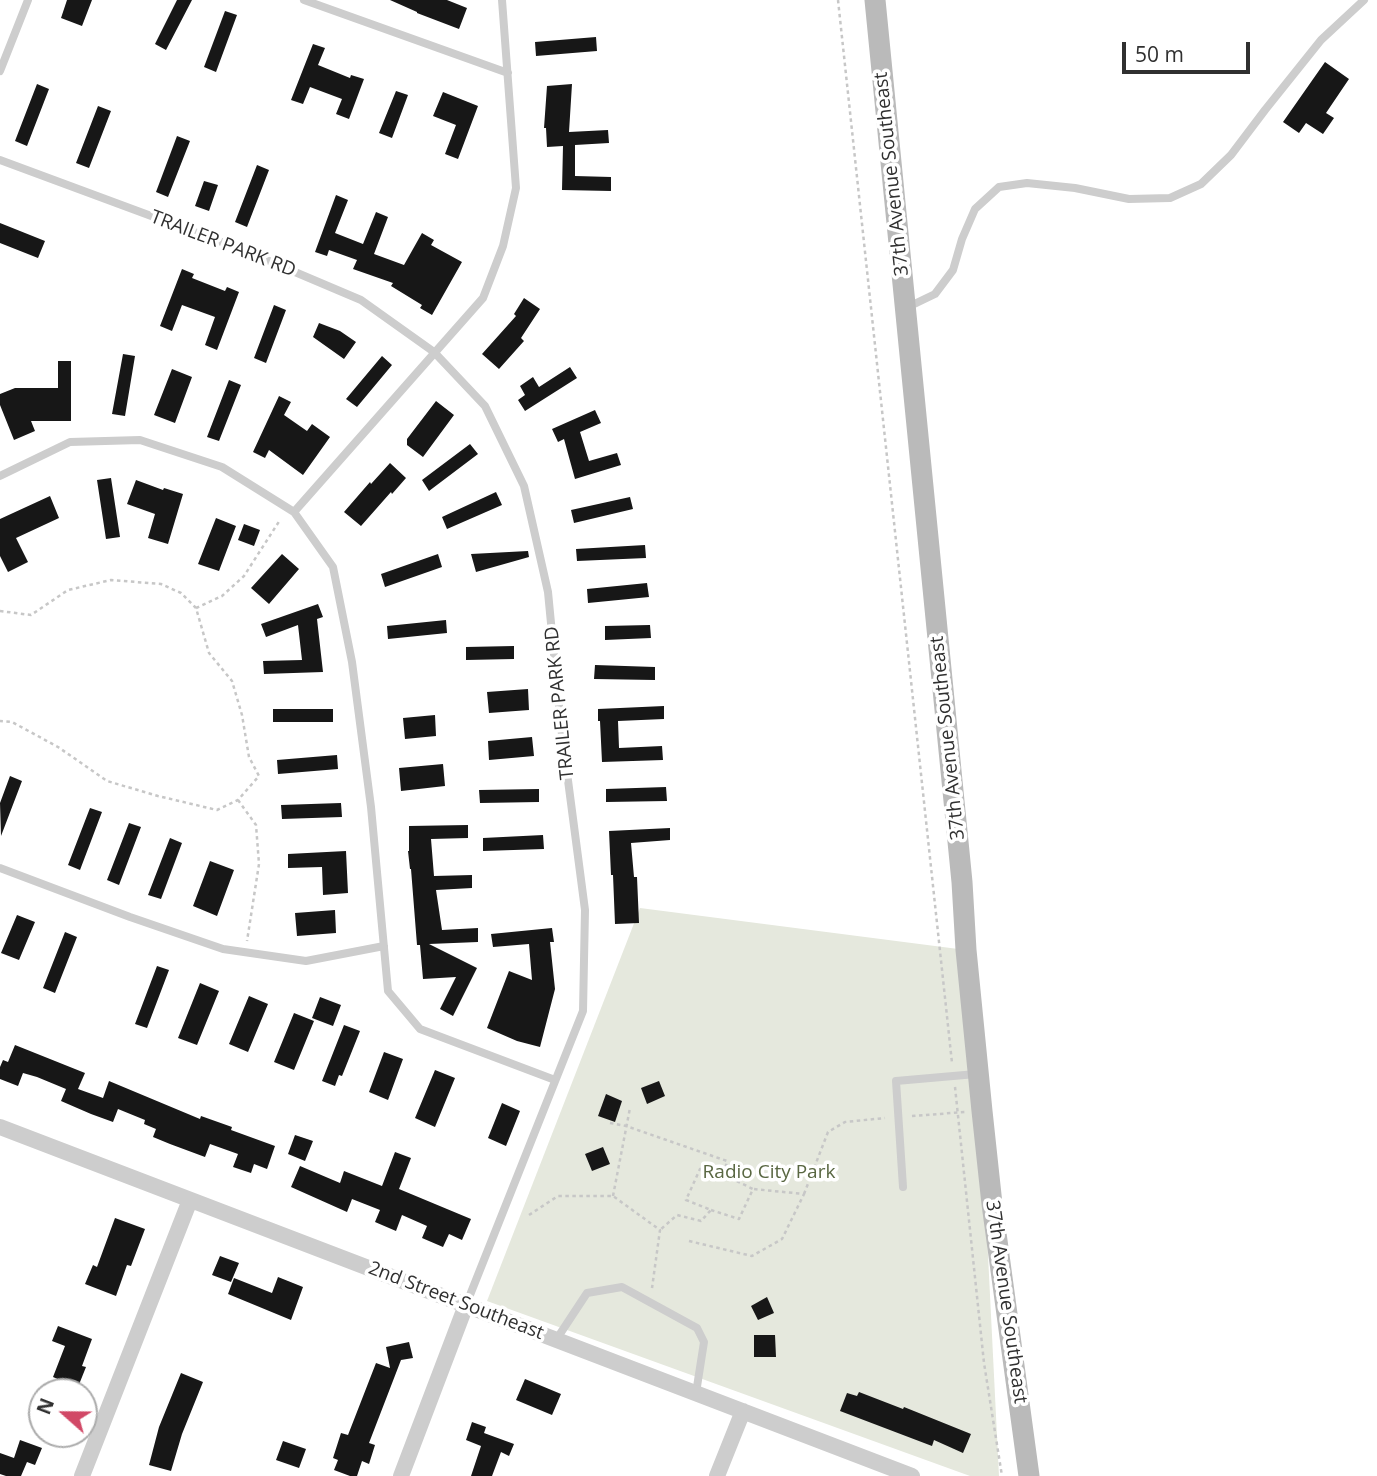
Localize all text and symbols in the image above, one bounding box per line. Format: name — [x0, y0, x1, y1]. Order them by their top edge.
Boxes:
scale bar — [1125, 28, 1253, 72]
text: 50 m — [1135, 40, 1184, 68]
street label: 37th Avenue Southeast — [870, 71, 914, 277]
street label: TRAILER PARK RD — [147, 206, 299, 282]
street label: TRAILER PARK RD — [541, 625, 579, 781]
street label: 37th Avenue Southeast — [926, 635, 970, 841]
park label: Radio City Park — [703, 1162, 835, 1184]
street label: 37th Avenue Southeast — [980, 1199, 1032, 1405]
street label: 2nd Street Southeast — [365, 1257, 547, 1345]
north arrow — [28, 1378, 98, 1448]
text: N — [30, 1394, 60, 1418]

